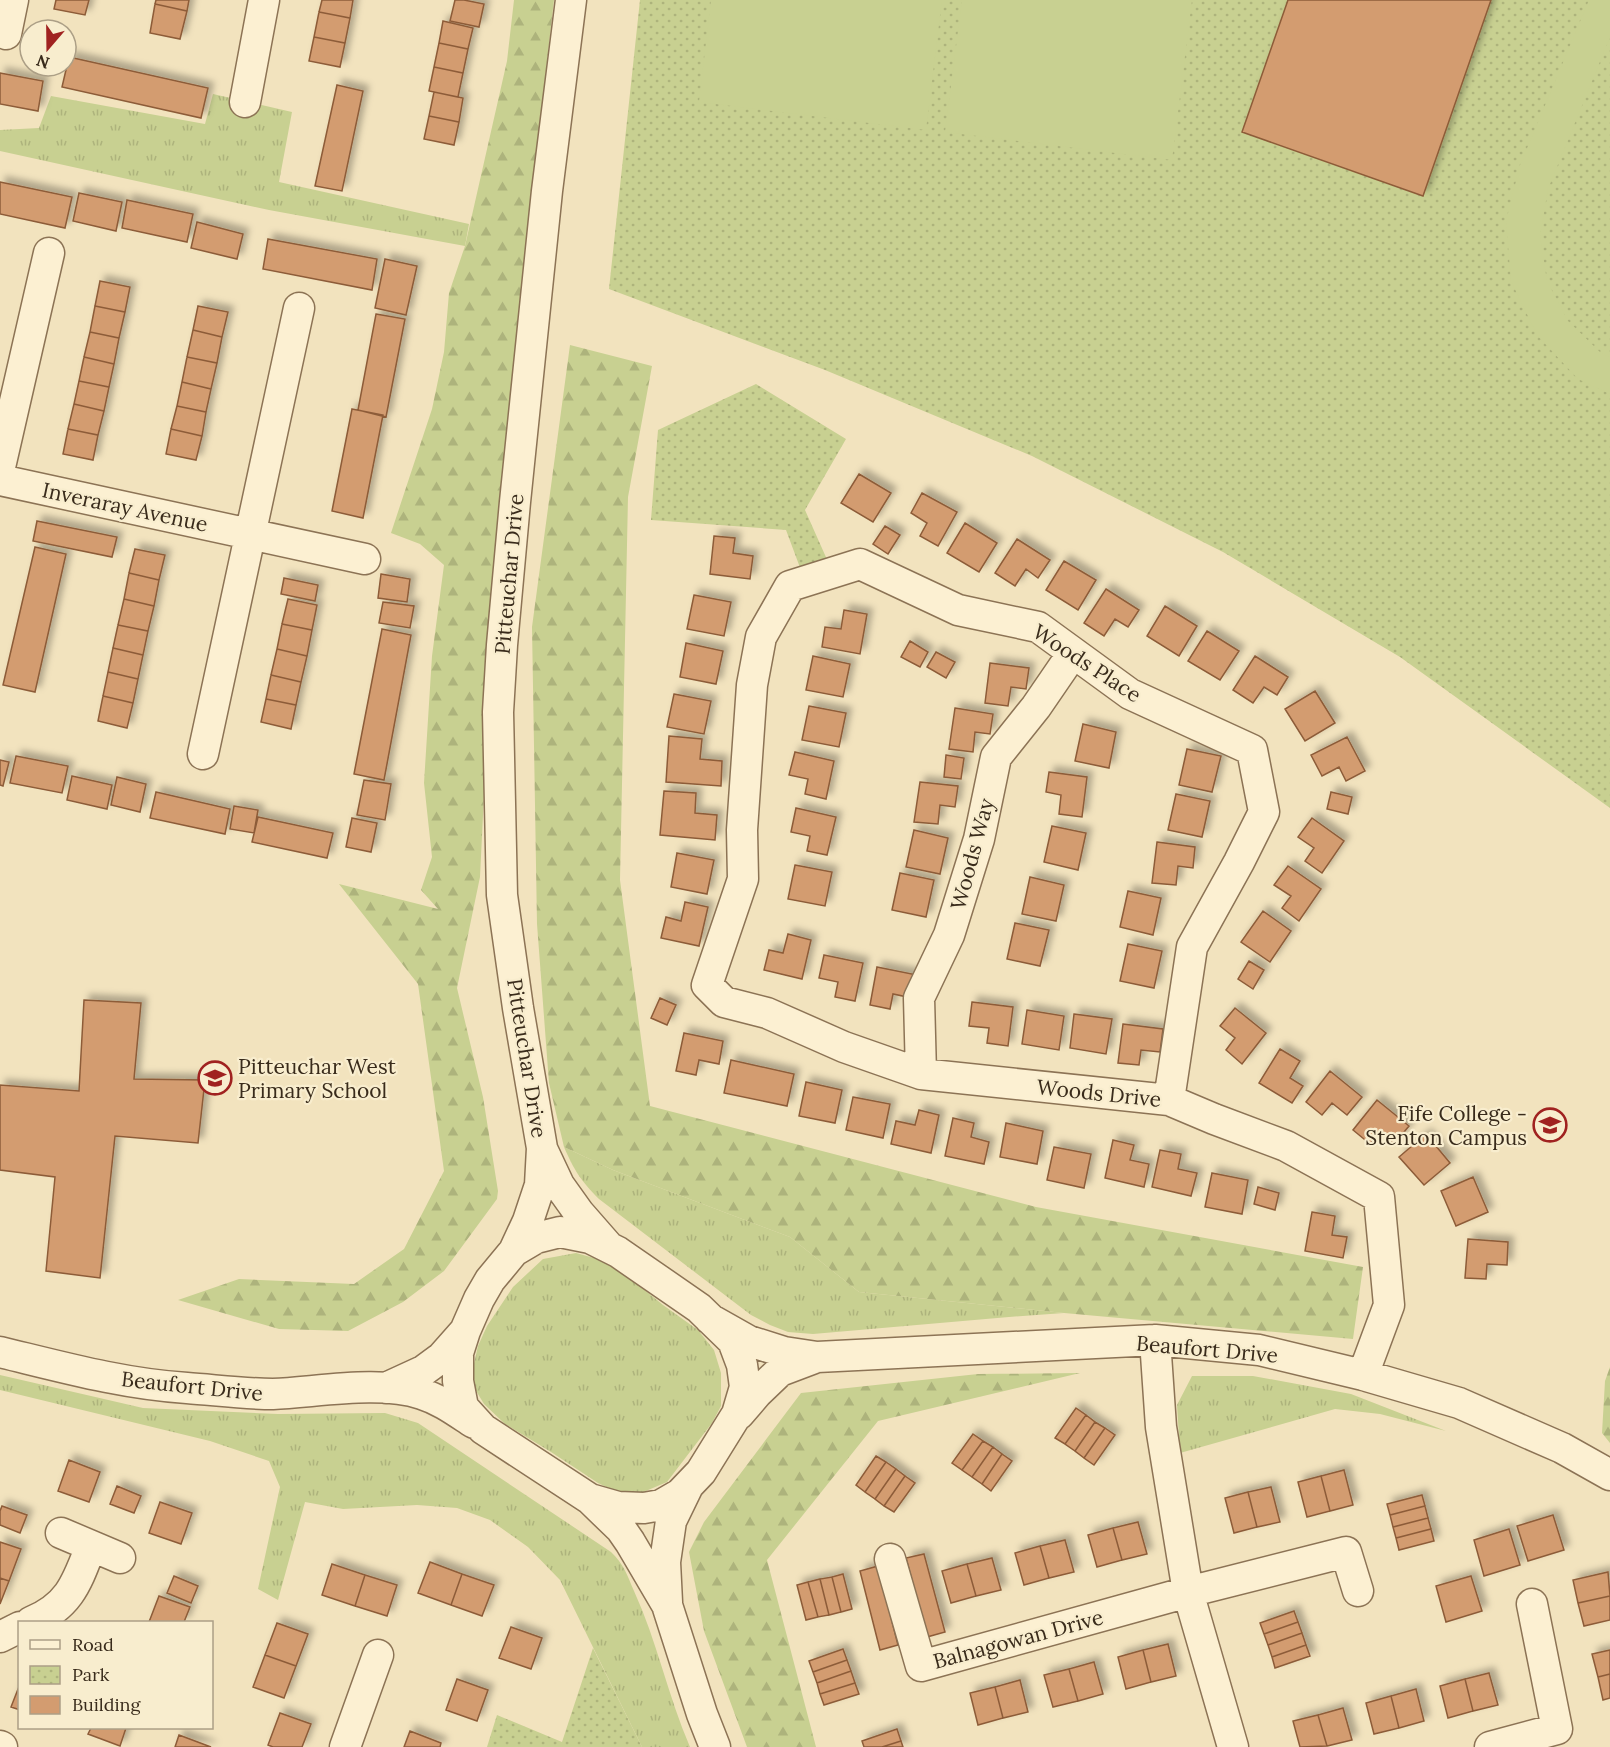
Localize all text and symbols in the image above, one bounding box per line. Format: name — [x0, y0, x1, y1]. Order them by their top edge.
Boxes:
north arrow — [18, 18, 78, 78]
text: N — [34, 51, 52, 74]
street label: Inveraray Avenue — [40, 476, 210, 538]
street label: Pitteuchar Drive — [489, 493, 529, 655]
street label: Woods Place — [1028, 618, 1146, 708]
street label: Woods Way — [944, 795, 1000, 913]
street label: Pitteuchar Drive — [501, 976, 553, 1140]
place label: Pitteuchar West Primary School — [238, 1053, 397, 1104]
school or university icon: Pitteuchar West Primary School — [197, 1060, 233, 1096]
street label: Woods Drive — [1035, 1073, 1163, 1113]
place label: Fife College - Stenton Campus — [1365, 1100, 1527, 1151]
school or university icon: Fife College - Stenton Campus — [1532, 1107, 1568, 1143]
street label: Beaufort Drive — [1135, 1329, 1279, 1369]
street label: Beaufort Drive — [120, 1365, 264, 1407]
street label: Balnagowan Drive — [930, 1603, 1106, 1675]
legend — [18, 1621, 213, 1729]
text: Road — [72, 1633, 114, 1656]
text: Park — [72, 1663, 110, 1686]
text: Building — [72, 1693, 142, 1716]

